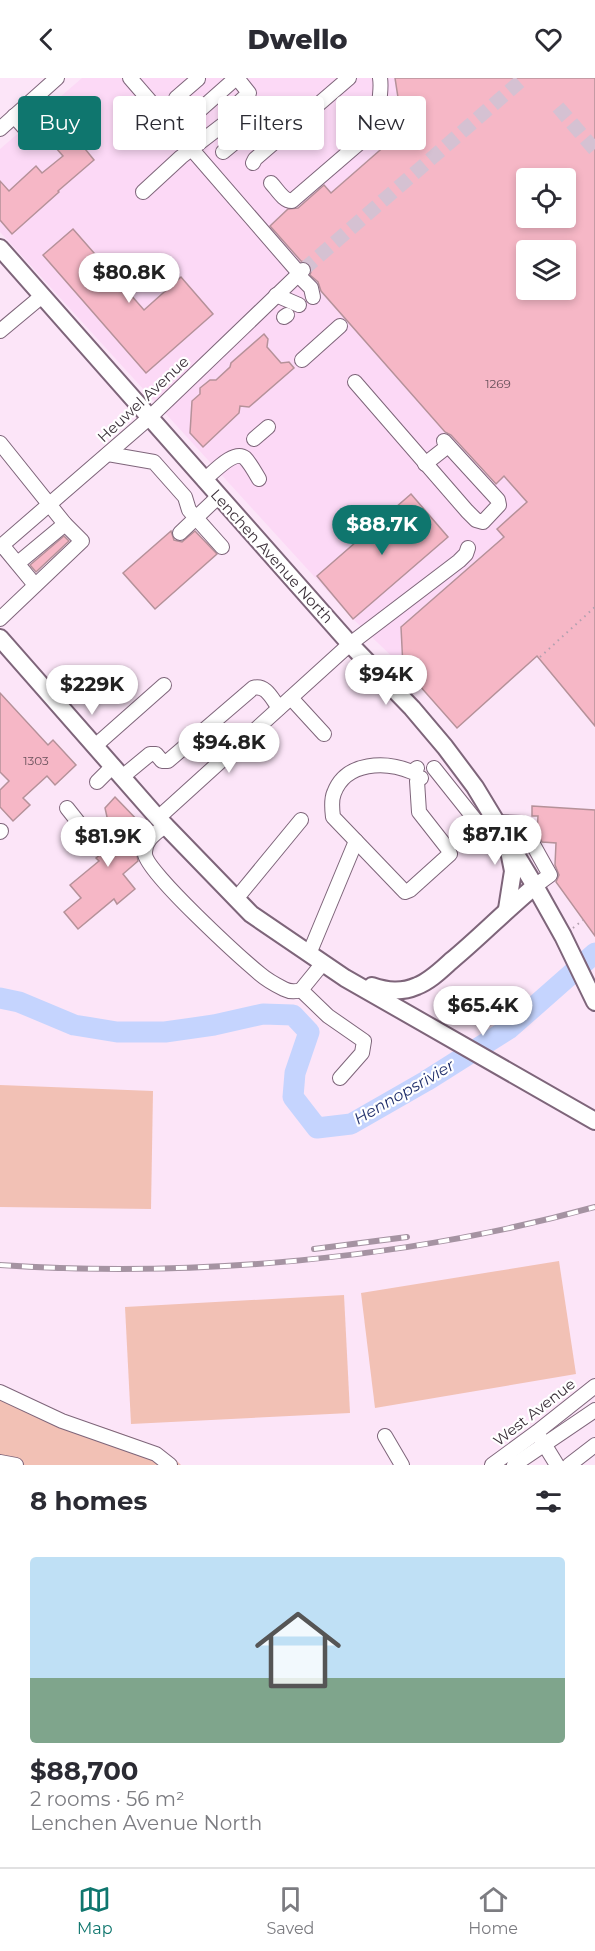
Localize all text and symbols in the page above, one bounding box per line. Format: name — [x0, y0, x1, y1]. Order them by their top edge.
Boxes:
icon: back — [30, 23, 63, 56]
text: Dwello — [248, 23, 347, 56]
icon: heart — [532, 23, 565, 56]
chip: Buy — [18, 96, 101, 150]
chip: Rent — [113, 96, 206, 150]
chip: Filters — [218, 96, 324, 150]
chip: New — [336, 96, 426, 150]
map controls — [516, 168, 576, 300]
button: locate — [516, 168, 576, 228]
button: layers — [516, 240, 576, 300]
pin: $80.8K — [80, 253, 178, 304]
text: $80.8K — [93, 260, 165, 284]
street label: Heuwel Avenue — [93, 352, 193, 446]
house number: 1269 — [485, 376, 511, 391]
street label: Lenchen Avenue North — [207, 485, 337, 627]
pin: $88.7K — [333, 505, 431, 556]
text: $88.7K — [346, 512, 418, 536]
pin: $94K — [350, 655, 422, 706]
text: $94K — [359, 662, 413, 686]
pin: $229K — [50, 665, 134, 716]
text: $229K — [60, 672, 124, 696]
pin: $94.8K — [180, 723, 278, 774]
text: $94.8K — [193, 730, 265, 754]
house number: 1303 — [23, 753, 49, 768]
pin: $87.1K — [446, 815, 544, 866]
pin: $81.9K — [59, 817, 157, 868]
text: $87.1K — [463, 822, 527, 846]
text: $81.9K — [75, 824, 141, 848]
pin: $65.4K — [434, 986, 532, 1037]
text: $65.4K — [447, 993, 519, 1017]
water label: Hennopsrivier — [350, 1055, 458, 1128]
street label: West Avenue — [489, 1374, 579, 1450]
text: 8 homes — [30, 1485, 147, 1517]
icon: filters — [532, 1485, 565, 1518]
icon: home — [244, 1596, 352, 1704]
text: $88,700 — [30, 1755, 138, 1787]
text: 2 rooms · 56 m² — [30, 1787, 185, 1811]
text: Lenchen Avenue North — [30, 1811, 262, 1835]
tab: Map — [77, 1883, 113, 1938]
tab: Saved — [266, 1883, 314, 1938]
tab: Home — [468, 1883, 518, 1938]

